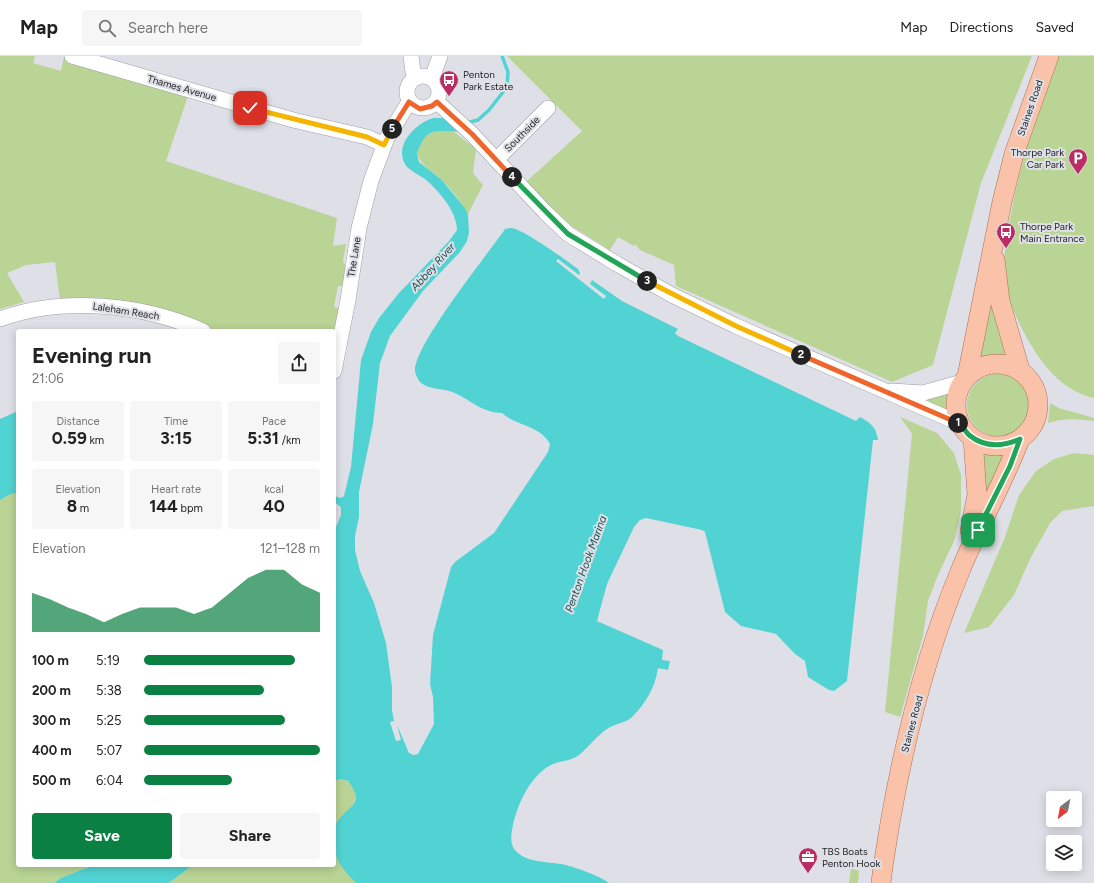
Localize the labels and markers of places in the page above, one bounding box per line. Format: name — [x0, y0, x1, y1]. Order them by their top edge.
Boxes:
place label: Penton Park Estate — [463, 68, 514, 93]
bus stop icon: Penton Park Estate — [438, 69, 460, 97]
pin — [233, 91, 267, 125]
pin: 5 — [382, 119, 402, 139]
place label: Thorpe Park Car Park — [1011, 146, 1064, 171]
parking icon: Thorpe Park Car Park — [1067, 147, 1089, 175]
pin: 4 — [502, 167, 522, 187]
place label: Thorpe Park Main Entrance — [1020, 220, 1085, 245]
bus stop icon: Thorpe Park Main Entrance — [995, 221, 1017, 249]
pin: 3 — [637, 271, 657, 291]
pin: 2 — [791, 345, 811, 365]
pin: 1 — [948, 413, 968, 433]
pin — [961, 513, 995, 547]
place label: TBS Boats Penton Hook — [822, 845, 880, 870]
office icon: TBS Boats Penton Hook — [797, 846, 819, 874]

